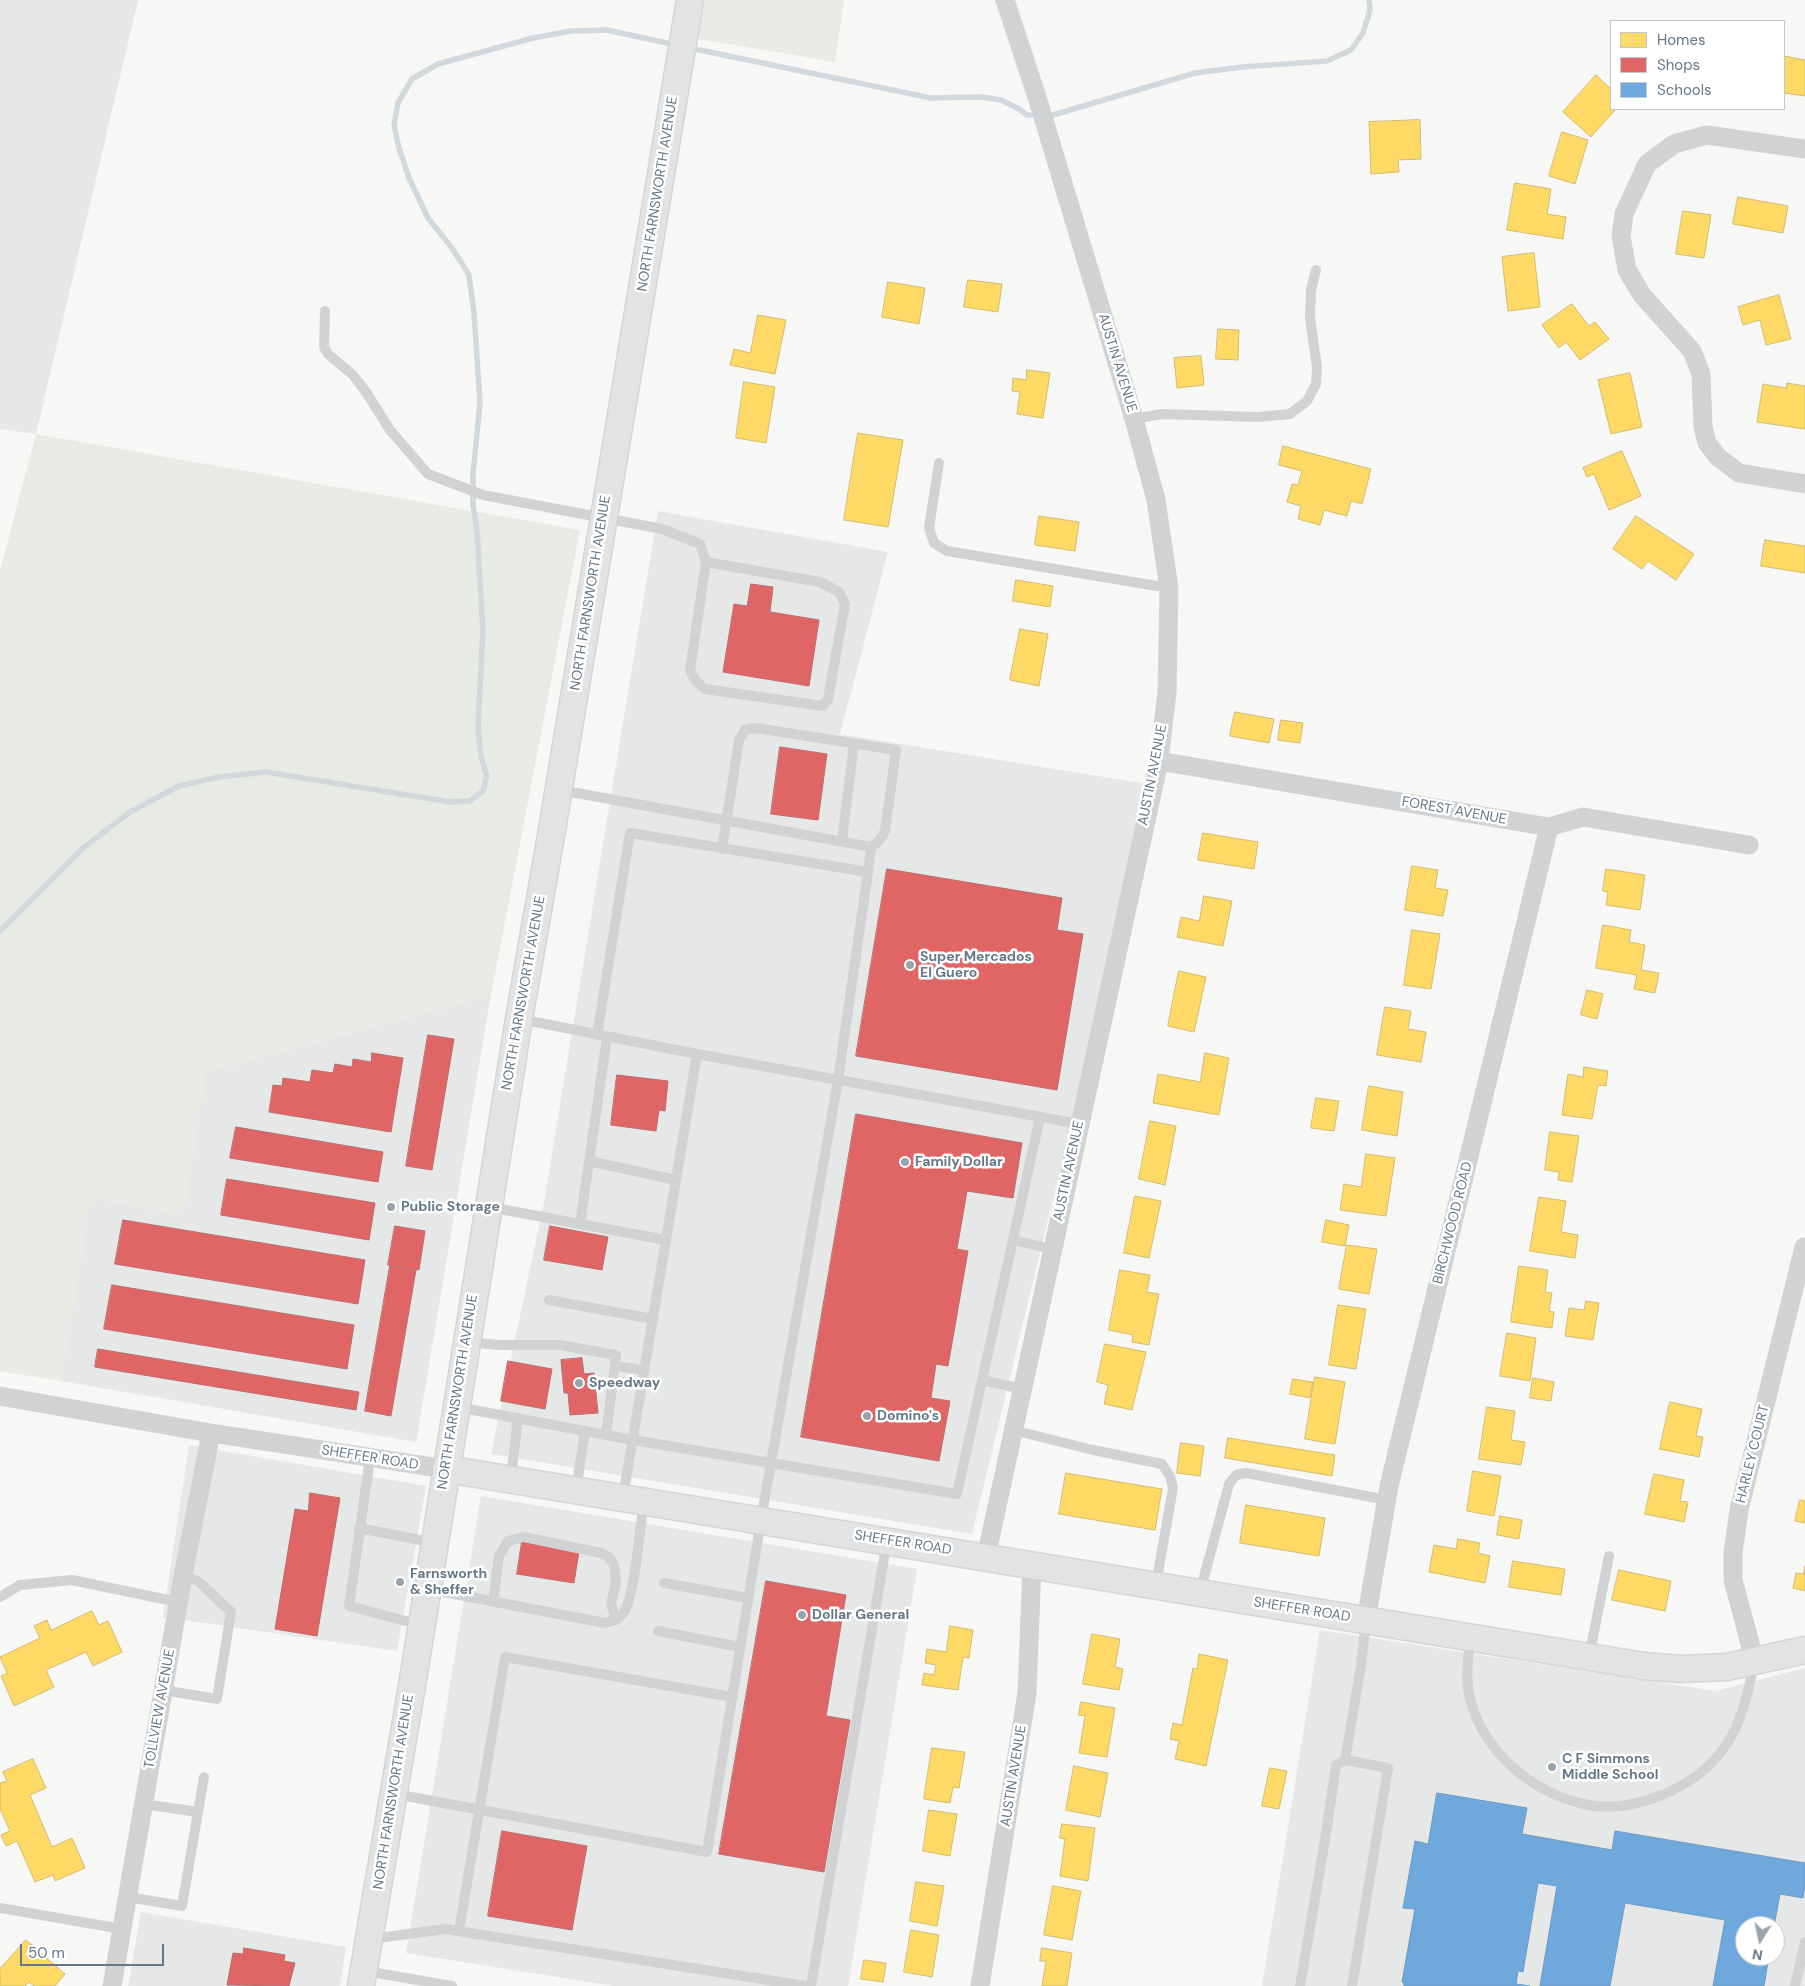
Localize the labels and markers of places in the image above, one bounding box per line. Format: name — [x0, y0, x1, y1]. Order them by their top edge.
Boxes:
place label: Super Mercados El Guero — [920, 949, 1032, 982]
marker: Super Mercados El Guero — [904, 959, 916, 971]
place label: Family Dollar — [915, 1154, 1003, 1170]
marker: Family Dollar — [899, 1156, 911, 1168]
place label: Public Storage — [401, 1199, 500, 1215]
marker: Public Storage — [385, 1201, 397, 1213]
place label: Speedway — [589, 1375, 660, 1391]
marker: Speedway — [573, 1377, 585, 1389]
place label: Domino's — [877, 1408, 939, 1424]
marker: Domino's — [861, 1410, 873, 1422]
place label: Farnsworth & Sheffer — [410, 1566, 487, 1598]
marker: Farnsworth & Sheffer — [394, 1576, 406, 1588]
place label: Dollar General — [812, 1607, 909, 1623]
marker: Dollar General — [796, 1609, 808, 1621]
place label: C F Simmons Middle School — [1562, 1751, 1658, 1784]
marker: C F Simmons Middle School — [1546, 1761, 1558, 1773]

